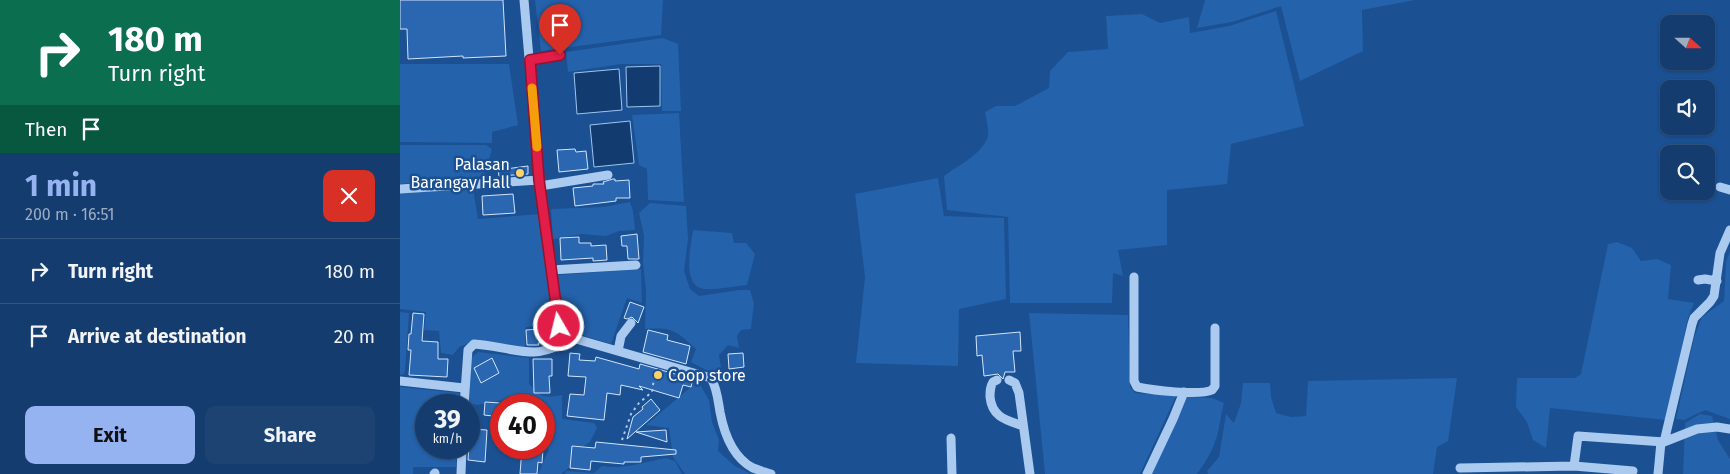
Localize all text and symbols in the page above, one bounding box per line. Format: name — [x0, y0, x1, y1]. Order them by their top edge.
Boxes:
pin — [539, 4, 581, 55]
icon: arrive — [546, 11, 574, 39]
north arrow — [1660, 15, 1715, 70]
map controls — [1660, 15, 1715, 200]
text: 180 m — [108, 18, 203, 60]
icon: right — [25, 20, 90, 85]
text: Turn right — [108, 60, 205, 87]
button: sound — [1660, 80, 1715, 135]
icon: arrive — [77, 115, 105, 143]
text: Then — [25, 118, 67, 141]
button: search — [1660, 145, 1715, 200]
place label: Palasan Barangay Hall — [410, 155, 510, 192]
marker: Palasan Barangay Hall — [514, 167, 526, 179]
text: 1 min — [25, 168, 97, 204]
button: close — [323, 170, 375, 222]
text: 200 m · 16:51 — [25, 205, 115, 224]
icon: right — [25, 257, 53, 285]
text: Turn right — [68, 260, 153, 283]
text: 180 m — [324, 260, 375, 283]
position arrow — [532, 299, 584, 351]
icon: arrive — [25, 322, 53, 350]
text: Arrive at destination — [68, 325, 247, 348]
text: 20 m — [334, 325, 375, 348]
place label: Coop store — [668, 366, 746, 385]
marker: Coop store — [652, 369, 664, 381]
speed limit sign: 40 — [490, 394, 555, 459]
text: 39 — [434, 405, 461, 435]
button: Exit — [25, 406, 195, 464]
button: Share — [205, 406, 375, 464]
text: km/h — [433, 432, 462, 446]

